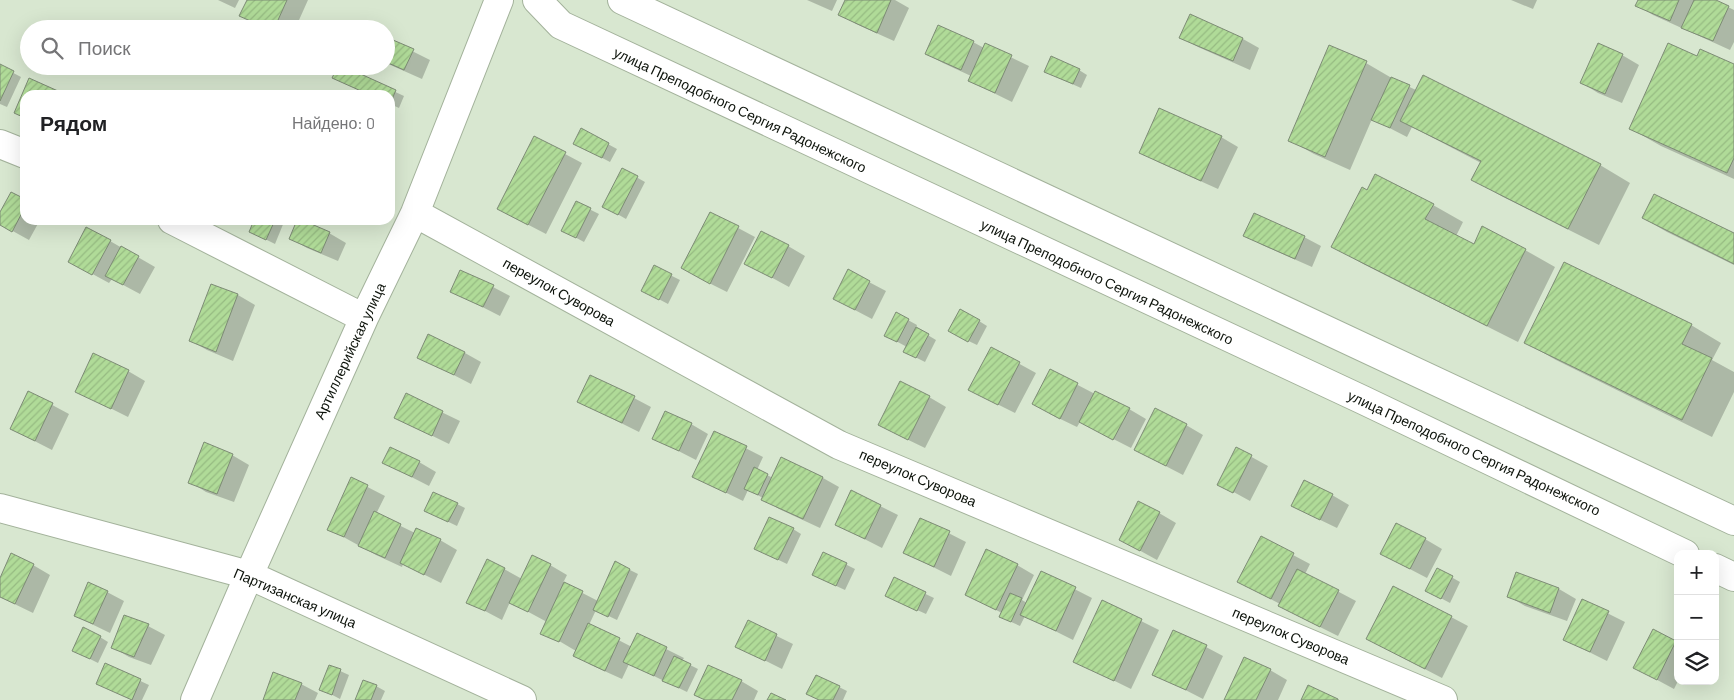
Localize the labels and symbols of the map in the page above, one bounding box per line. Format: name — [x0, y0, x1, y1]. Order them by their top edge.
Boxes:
street label: улица Преподобного Сергия Радонежского — [611, 43, 869, 176]
street label: улица Преподобного Сергия Радонежского — [978, 215, 1236, 348]
street label: переулок Суворова — [500, 254, 618, 329]
street label: Артиллерийская улица — [310, 280, 389, 422]
street label: улица Преподобного Сергия Радонежского — [1345, 386, 1603, 519]
street label: переулок Суворова — [857, 445, 979, 510]
street label: Партизанская улица — [231, 564, 359, 631]
street label: переулок Суворова — [1230, 603, 1352, 668]

